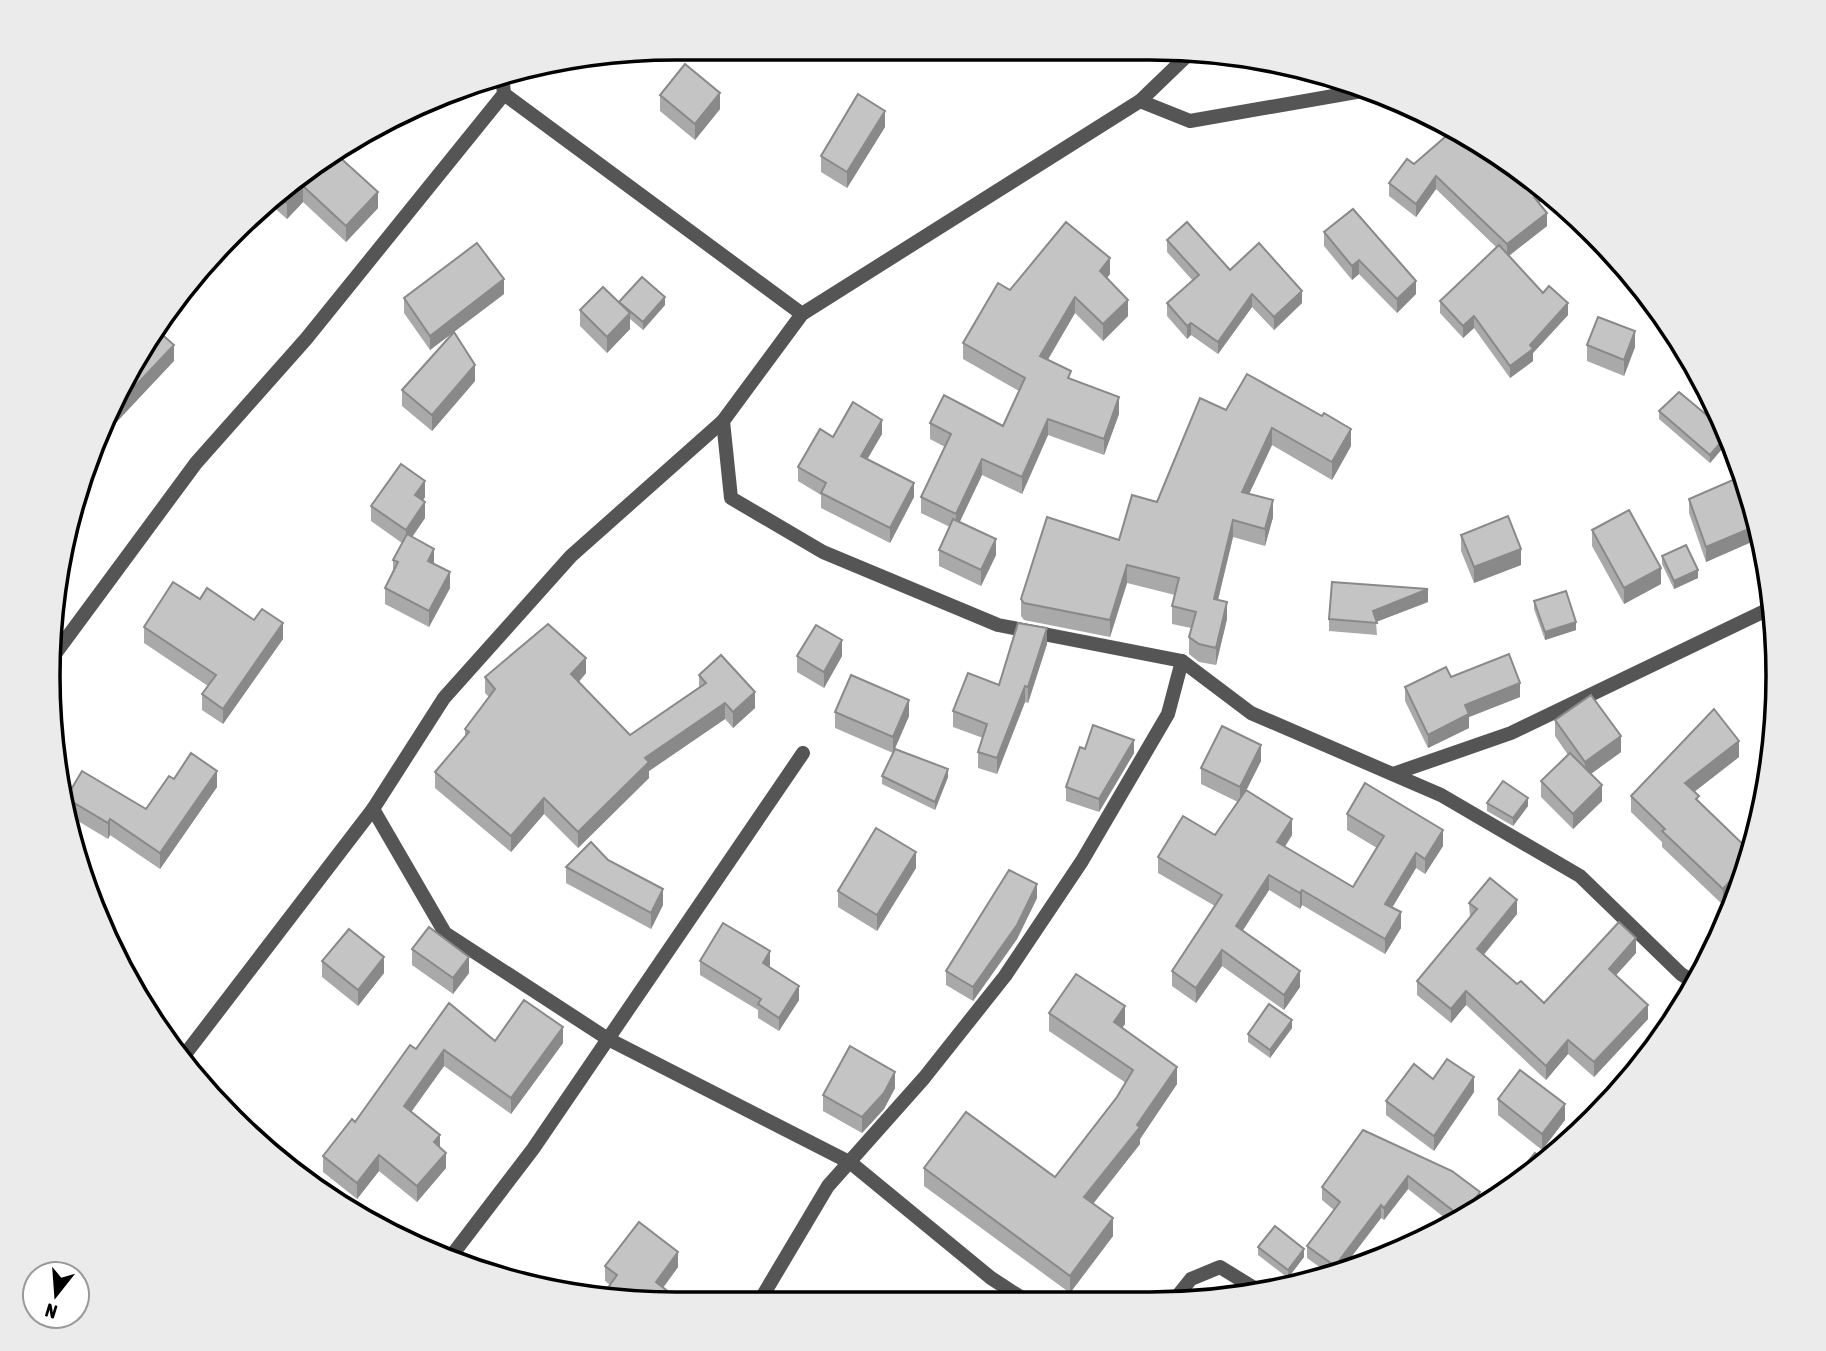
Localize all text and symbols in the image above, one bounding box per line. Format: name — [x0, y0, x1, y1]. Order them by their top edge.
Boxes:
north arrow — [21, 1260, 91, 1330]
text: N — [42, 1299, 60, 1323]

